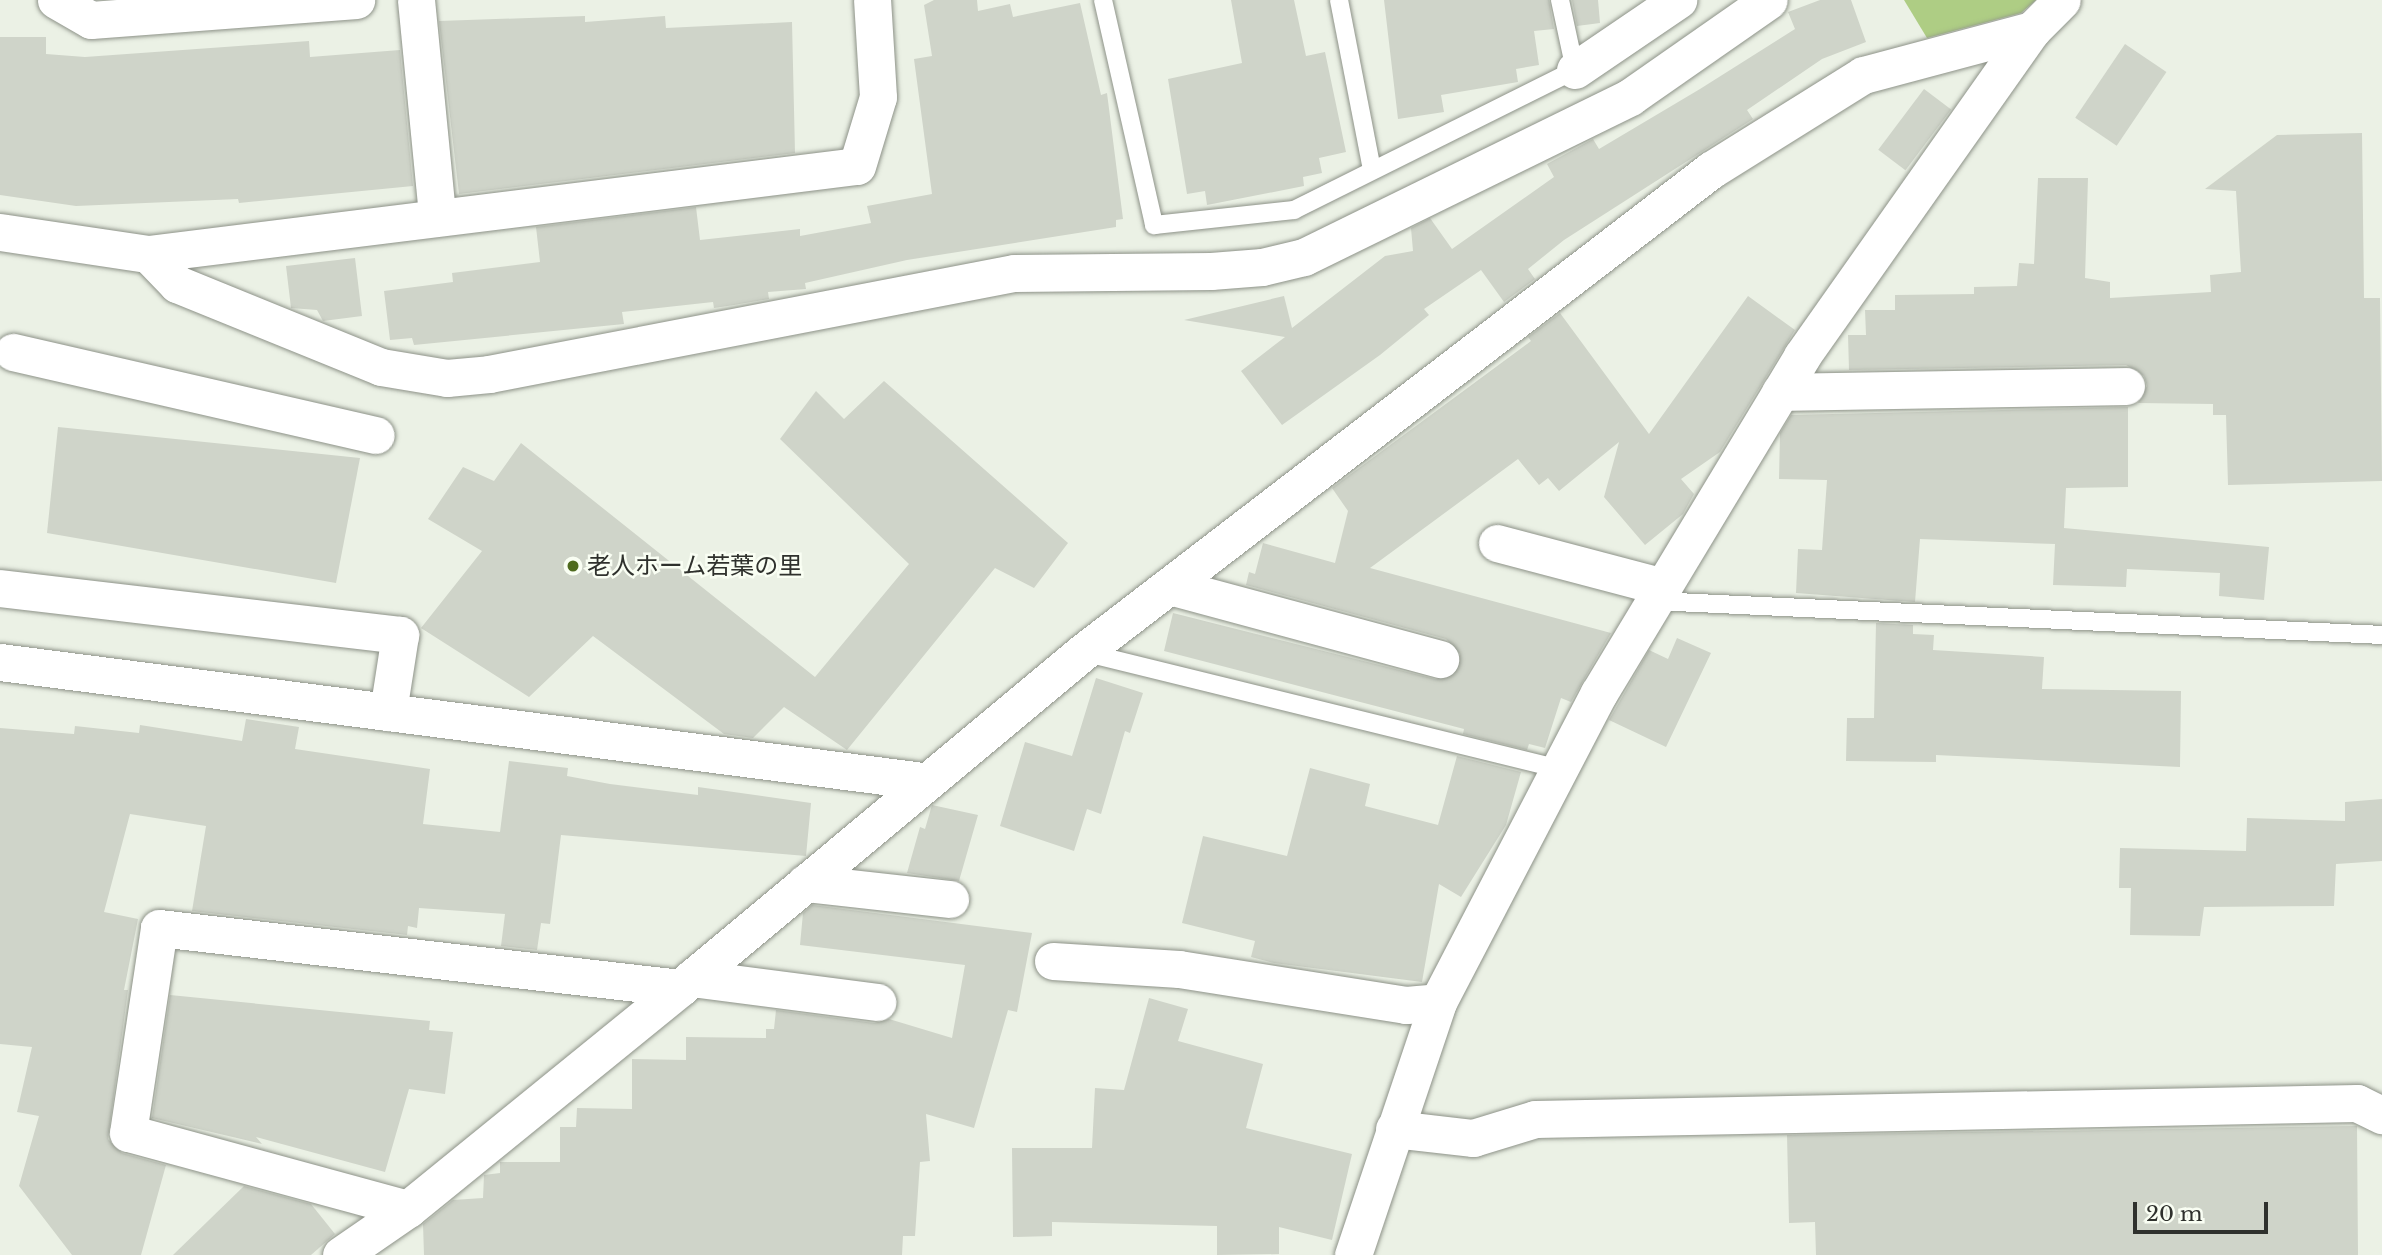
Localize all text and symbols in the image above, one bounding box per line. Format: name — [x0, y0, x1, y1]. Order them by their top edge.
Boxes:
place label: 老人ホーム若葉の里 — [587, 552, 803, 580]
marker: 老人ホーム若葉の里 — [565, 558, 581, 574]
scale bar — [2137, 1188, 2272, 1232]
text: 20 m — [2146, 1201, 2203, 1227]

